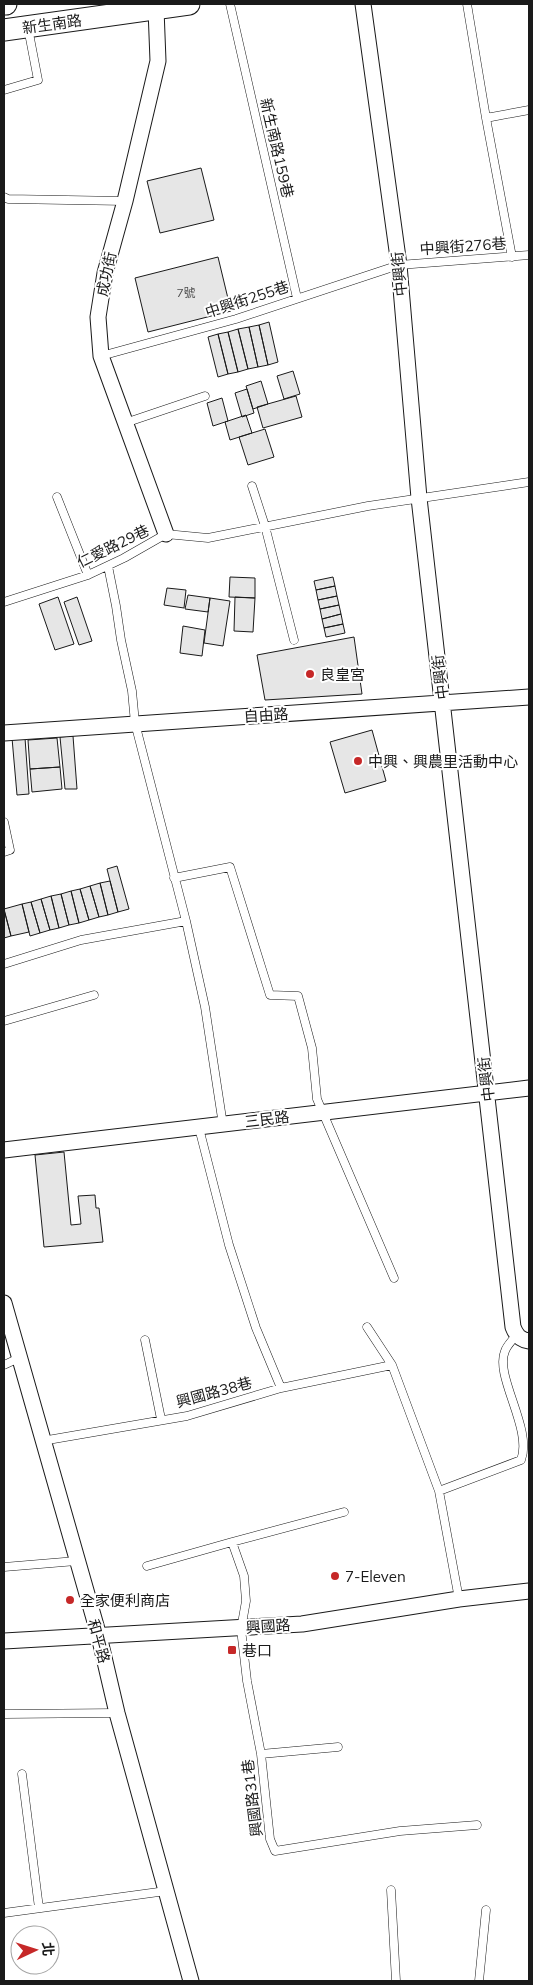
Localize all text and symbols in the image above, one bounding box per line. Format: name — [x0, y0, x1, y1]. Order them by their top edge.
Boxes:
street label: 新生南路 — [21, 10, 83, 38]
street label: 新生南路159巷 — [256, 96, 298, 200]
street label: 中興街276巷 — [419, 233, 507, 259]
street label: 成功街 — [92, 250, 120, 298]
street label: 中興街 — [387, 251, 411, 297]
street label: 中興街255巷 — [203, 277, 291, 321]
house number: 7號 — [176, 285, 196, 300]
street label: 仁愛路29巷 — [74, 520, 152, 572]
street label: 中興街 — [428, 654, 452, 700]
place label: 良皇宮 — [320, 665, 365, 684]
marker: 良皇宮 — [304, 668, 316, 680]
street label: 自由路 — [243, 704, 289, 726]
place label: 中興、興農里活動中心 — [368, 752, 518, 771]
marker: 中興、興農里活動中心 — [352, 755, 364, 767]
street label: 中興街 — [474, 1056, 498, 1102]
street label: 三民路 — [244, 1107, 290, 1131]
street label: 興國路38巷 — [174, 1373, 254, 1411]
place label: 7-Eleven — [345, 1567, 406, 1586]
marker: 7-Eleven — [329, 1570, 341, 1582]
place label: 全家便利商店 — [80, 1591, 170, 1610]
marker: 全家便利商店 — [64, 1594, 76, 1606]
street label: 興國路 — [245, 1615, 291, 1637]
street label: 和平路 — [84, 1617, 114, 1665]
place label: 巷口 — [242, 1641, 272, 1660]
marker: 巷口 — [226, 1644, 238, 1656]
street label: 興國路31巷 — [238, 1758, 266, 1838]
north arrow — [10, 1925, 60, 1975]
text: 北 — [39, 1941, 57, 1957]

